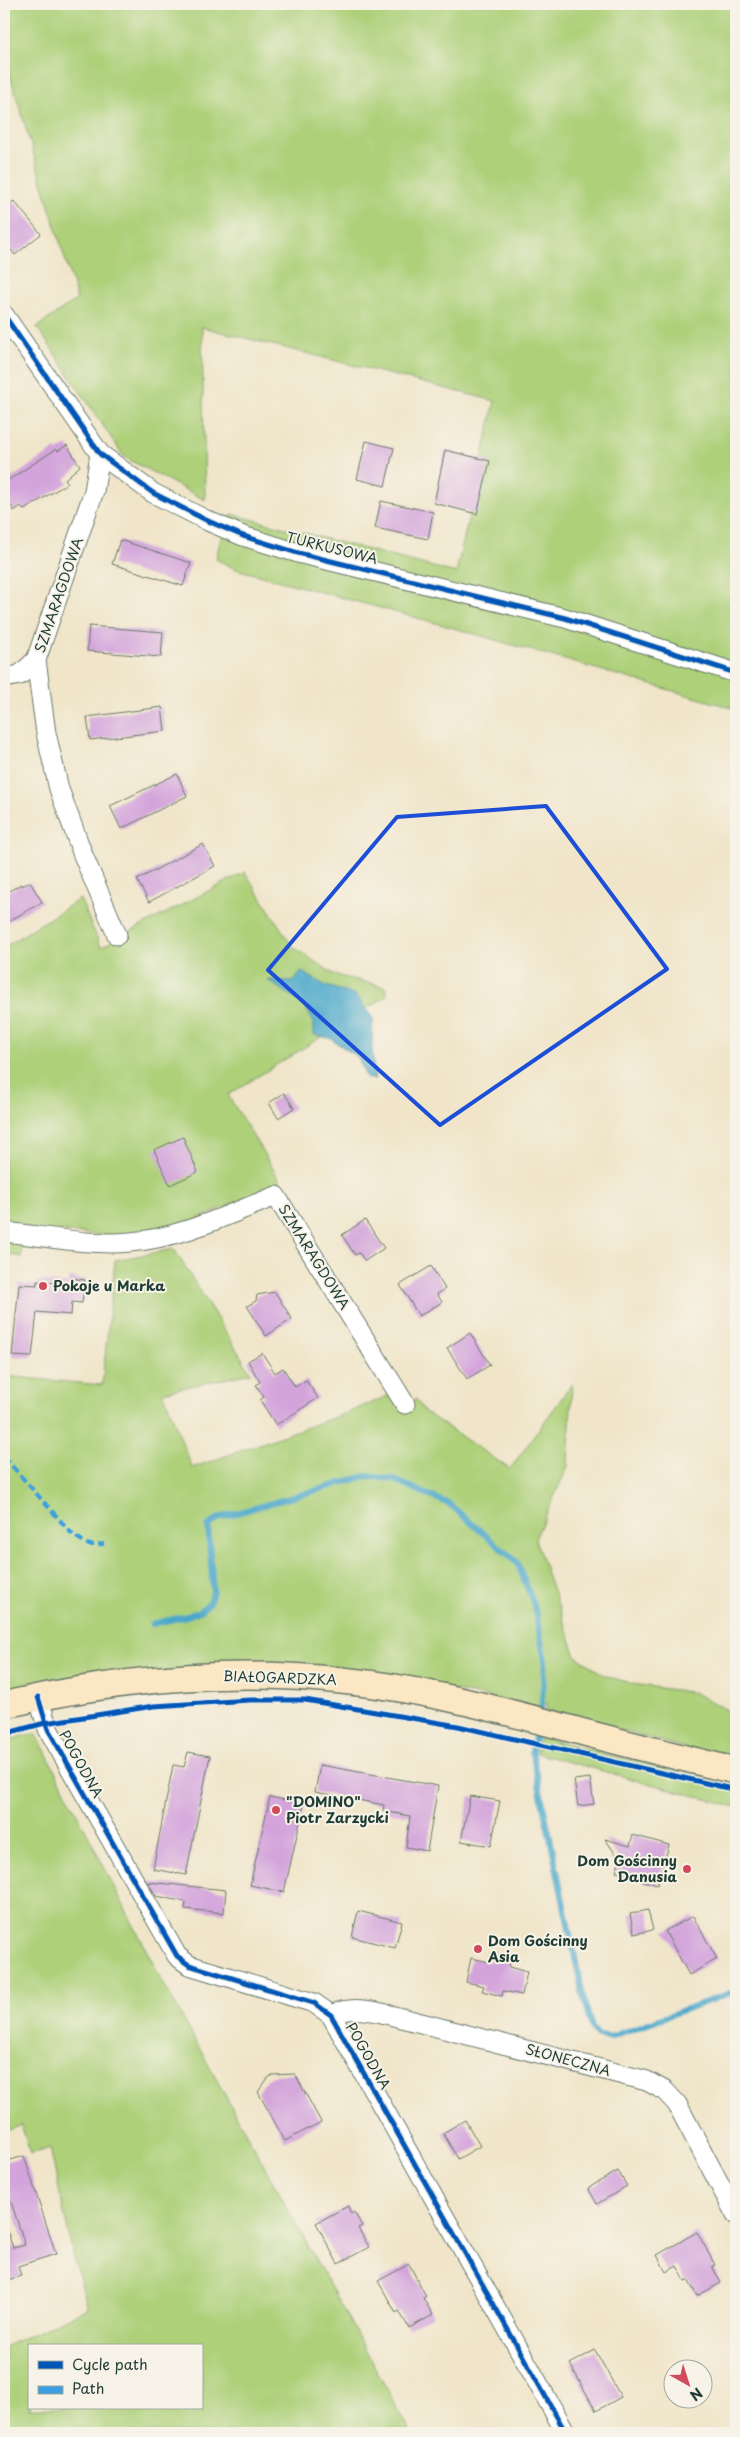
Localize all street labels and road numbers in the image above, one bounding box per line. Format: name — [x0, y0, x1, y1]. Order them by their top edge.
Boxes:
street label: TURKUSOWA — [284, 526, 380, 569]
street label: SZMARAGDOWA — [29, 534, 88, 656]
street label: SZMARAGDOWA — [273, 1200, 355, 1314]
street label: BIAŁOGARDZKA — [223, 1665, 338, 1690]
street label: POGODNA — [54, 1726, 109, 1802]
street label: POGODNA — [341, 2018, 396, 2094]
street label: SŁONECZNA — [523, 2038, 614, 2081]

